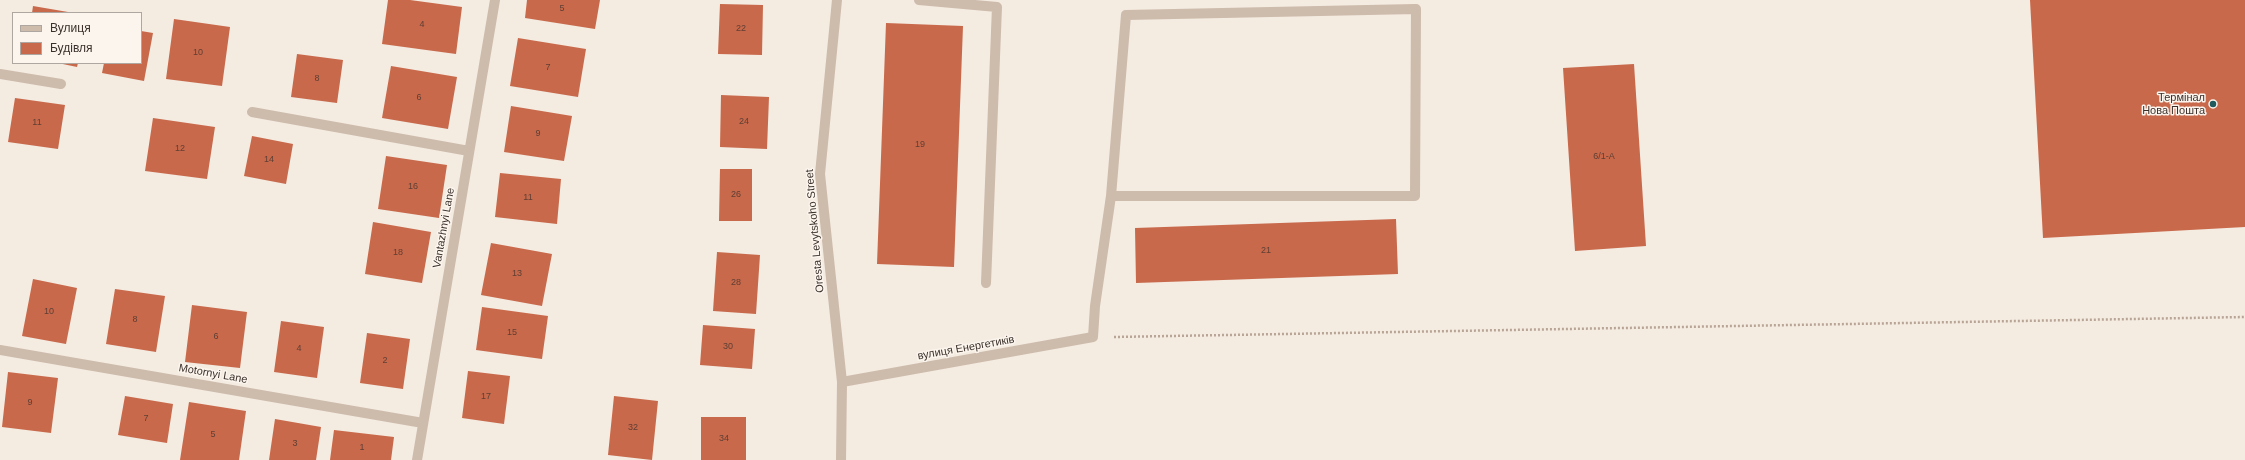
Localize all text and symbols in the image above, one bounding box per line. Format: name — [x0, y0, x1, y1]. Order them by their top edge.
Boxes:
house number: 5 — [559, 4, 565, 14]
legend — [12, 12, 142, 64]
house number: 4 — [419, 20, 425, 30]
text: Вулиця — [50, 21, 91, 35]
house number: 22 — [736, 24, 746, 34]
text: Будівля — [50, 41, 92, 55]
house number: 10 — [193, 48, 203, 58]
house number: 7 — [545, 63, 551, 73]
house number: 8 — [314, 74, 320, 84]
place label: Термінал Нова Пошта — [2142, 91, 2205, 117]
house number: 6 — [416, 93, 422, 103]
marker: Термінал Нова Пошта — [2208, 99, 2218, 109]
house number: 24 — [739, 117, 749, 127]
house number: 11 — [32, 118, 42, 128]
house number: 9 — [535, 129, 541, 139]
house number: 19 — [915, 140, 925, 150]
house number: 12 — [175, 144, 185, 154]
house number: 6/1-А — [1593, 152, 1615, 162]
house number: 14 — [264, 155, 274, 165]
street label: Oresta Levytskoho Street — [803, 169, 827, 293]
house number: 16 — [408, 182, 418, 192]
street label: Vantazhnyi Lane — [430, 187, 458, 269]
house number: 26 — [731, 190, 741, 200]
house number: 11 — [523, 193, 533, 203]
house number: 21 — [1261, 246, 1271, 256]
house number: 18 — [393, 248, 403, 258]
house number: 13 — [512, 269, 522, 279]
house number: 28 — [731, 278, 741, 288]
house number: 10 — [44, 307, 54, 317]
house number: 8 — [132, 315, 138, 325]
house number: 15 — [507, 328, 517, 338]
house number: 6 — [213, 332, 219, 342]
street label: вулиця Енергетиків — [917, 333, 1015, 363]
house number: 30 — [723, 342, 733, 352]
house number: 4 — [296, 344, 302, 354]
house number: 2 — [382, 356, 388, 366]
street label: Motornyi Lane — [178, 361, 248, 387]
house number: 17 — [481, 392, 491, 402]
house number: 9 — [27, 398, 33, 408]
house number: 7 — [143, 414, 149, 424]
house number: 32 — [628, 423, 638, 433]
house number: 5 — [210, 430, 216, 440]
house number: 34 — [719, 434, 729, 444]
house number: 3 — [292, 439, 298, 449]
house number: 1 — [359, 443, 365, 453]

